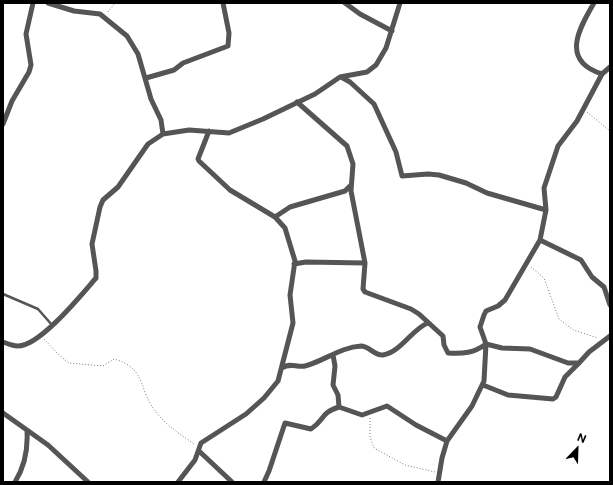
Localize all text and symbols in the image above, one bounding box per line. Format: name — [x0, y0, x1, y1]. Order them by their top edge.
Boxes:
north arrow — [557, 429, 597, 469]
text: N — [575, 431, 588, 445]

